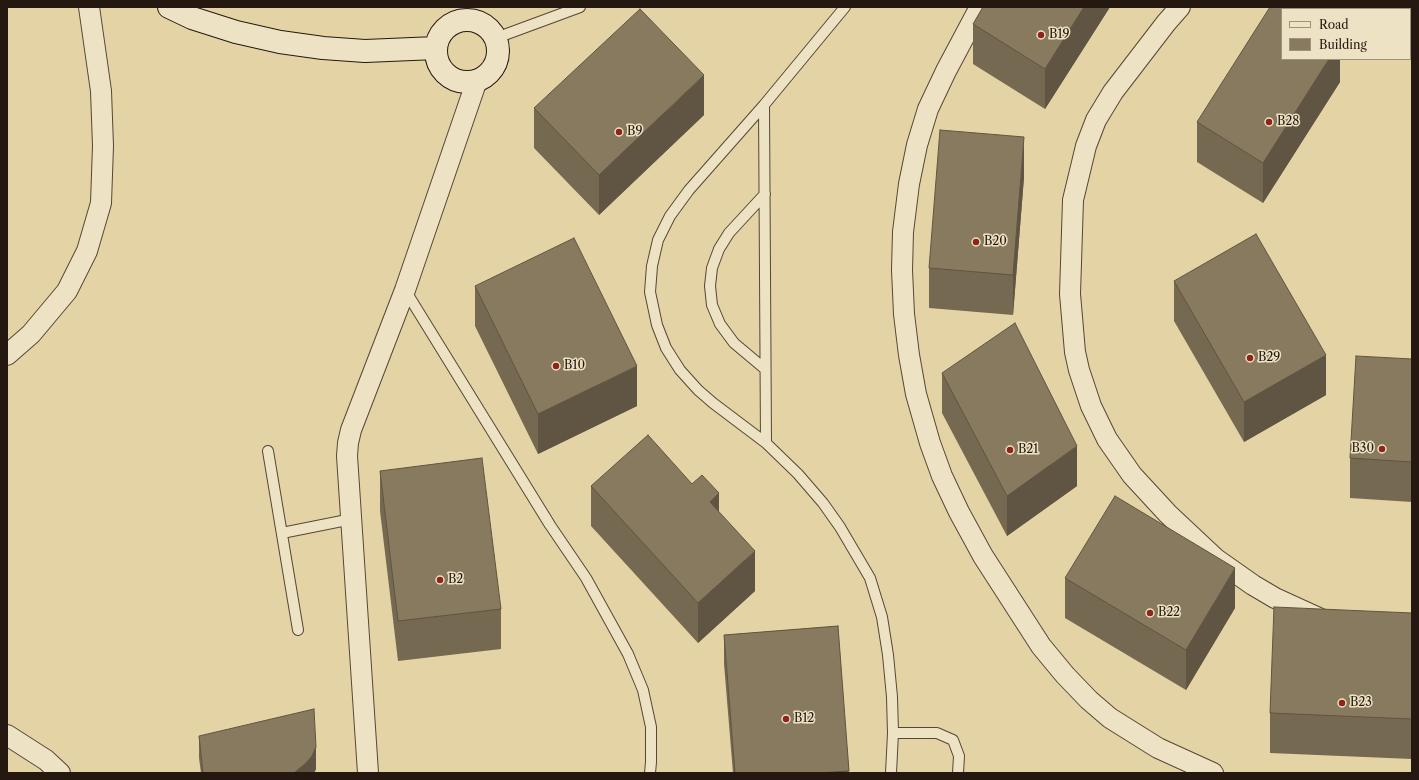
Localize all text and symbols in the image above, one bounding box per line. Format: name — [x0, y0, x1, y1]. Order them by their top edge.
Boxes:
legend — [1281, 8, 1411, 60]
text: Road — [1319, 17, 1349, 32]
place label: B19 — [1049, 28, 1069, 42]
marker: B19 — [1036, 30, 1046, 40]
text: Building — [1319, 37, 1367, 52]
place label: B28 — [1277, 115, 1299, 129]
marker: B28 — [1264, 117, 1274, 127]
place label: B9 — [627, 125, 642, 139]
marker: B9 — [614, 127, 624, 137]
place label: B20 — [984, 235, 1007, 249]
marker: B20 — [971, 237, 981, 247]
place label: B29 — [1258, 351, 1280, 365]
marker: B29 — [1245, 353, 1255, 363]
place label: B10 — [564, 359, 585, 373]
marker: B10 — [551, 361, 561, 371]
place label: B30 — [1351, 442, 1374, 456]
place label: B21 — [1018, 443, 1038, 457]
marker: B30 — [1377, 444, 1387, 454]
marker: B21 — [1005, 445, 1015, 455]
place label: B2 — [448, 573, 463, 587]
marker: B2 — [435, 575, 445, 585]
place label: B22 — [1158, 606, 1180, 620]
marker: B22 — [1145, 608, 1155, 618]
place label: B23 — [1350, 696, 1372, 710]
marker: B23 — [1337, 698, 1347, 708]
place label: B12 — [794, 712, 814, 726]
marker: B12 — [781, 714, 791, 724]

